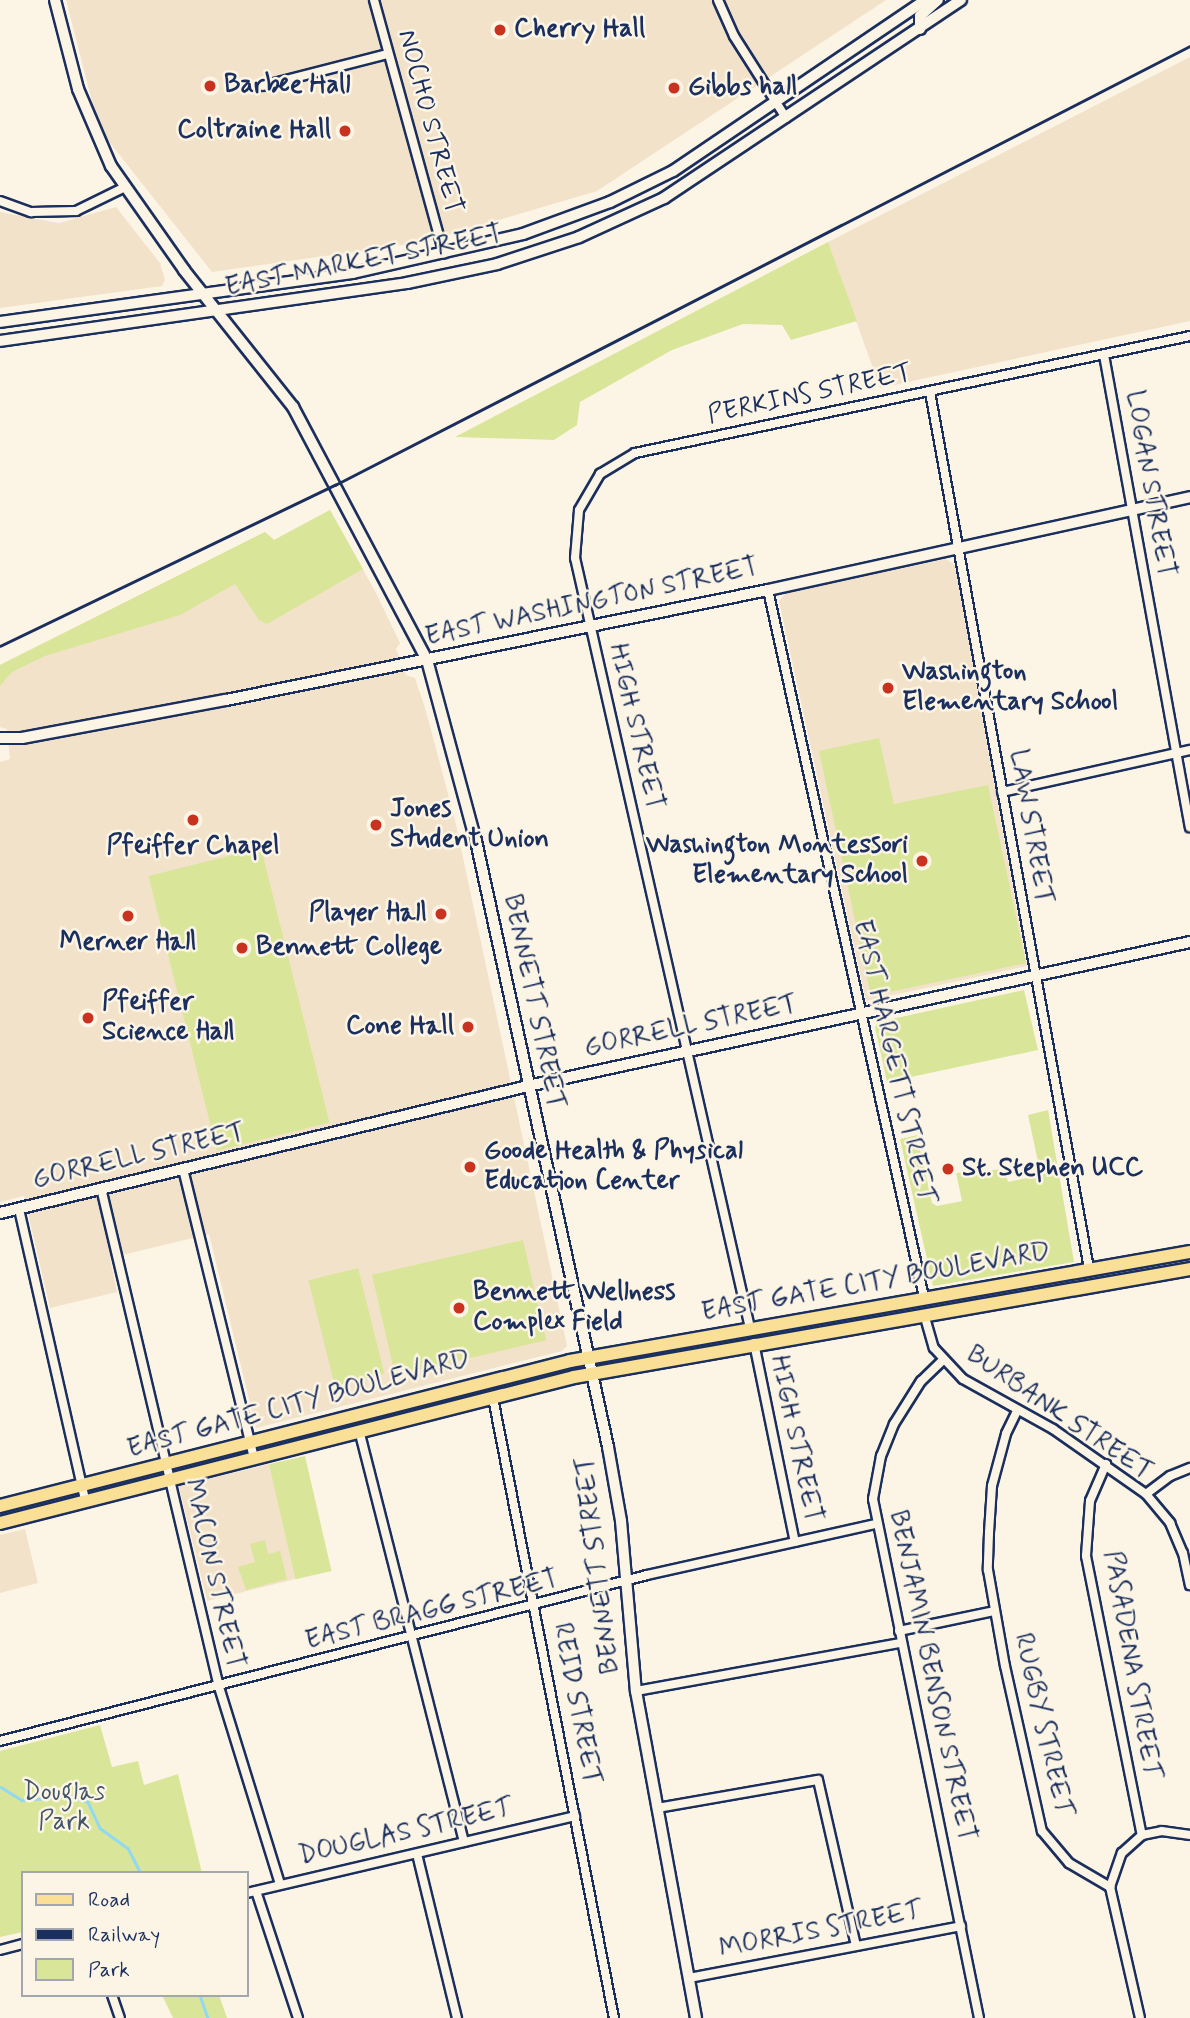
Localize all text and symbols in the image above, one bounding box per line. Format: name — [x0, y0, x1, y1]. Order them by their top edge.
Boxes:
place label: Cherry Hall — [514, 14, 644, 46]
marker: Cherry Hall — [492, 22, 508, 38]
street label: NOCHO STREET — [389, 27, 469, 217]
place label: Barbee Hall — [224, 70, 351, 102]
place label: Gibbs hall — [688, 72, 797, 104]
marker: Barbee Hall — [202, 78, 218, 94]
marker: Gibbs hall — [666, 80, 682, 96]
place label: Coltraine Hall — [178, 115, 331, 147]
marker: Coltraine Hall — [337, 123, 353, 139]
street label: EAST MARKET STREET — [225, 220, 503, 304]
street label: PERKINS STREET — [704, 358, 916, 432]
street label: LOGAN STREET — [1117, 388, 1181, 580]
street label: EAST WASHINGTON STREET — [421, 552, 763, 654]
street label: HIGH STREET — [601, 641, 669, 813]
place label: Washington Elementary School — [902, 657, 1118, 718]
marker: Washington Elementary School — [880, 680, 896, 696]
street label: LAW STREET — [1001, 746, 1059, 908]
place label: Jones Student Union — [390, 794, 549, 856]
marker: Pfeiffer Chapel — [185, 812, 201, 828]
marker: Jones Student Union — [368, 817, 384, 833]
place label: Washington Montessori Elementary School — [653, 830, 908, 892]
place label: Pfeiffer Chapel — [107, 831, 279, 863]
marker: Washington Montessori Elementary School — [914, 853, 930, 869]
street label: BENNETT STREET — [495, 890, 571, 1114]
place label: Player Hall — [308, 898, 427, 930]
marker: Player Hall — [433, 906, 449, 922]
marker: Merner Hall — [120, 908, 136, 924]
street label: EAST HARGETT STREET — [845, 916, 941, 1208]
place label: Merner Hall — [59, 927, 197, 959]
place label: Bennett College — [256, 932, 442, 964]
marker: Bennett College — [234, 940, 250, 956]
place label: Pfeiffer Science Hall — [102, 987, 237, 1048]
street label: GORRELL STREET — [580, 989, 802, 1065]
marker: Pfeiffer Science Hall — [80, 1010, 96, 1026]
place label: Cone Hall — [349, 1011, 454, 1043]
marker: Cone Hall — [460, 1019, 476, 1035]
street label: GORRELL STREET — [28, 1117, 250, 1197]
place label: Goode Health & Physical Education Center — [484, 1136, 743, 1198]
place label: St. Stephen UCC — [962, 1153, 1143, 1185]
marker: Goode Health & Physical Education Center — [462, 1159, 478, 1175]
marker: St. Stephen UCC — [940, 1161, 956, 1177]
street label: EAST GATE CITY BOULEVARD — [695, 1236, 1057, 1330]
place label: Bennett Wellness Complex Field — [473, 1277, 676, 1338]
marker: Bennett Wellness Complex Field — [451, 1300, 467, 1316]
street label: BURBANK STREET — [958, 1339, 1160, 1489]
street label: EAST GATE CITY BOULEVARD — [120, 1343, 478, 1467]
street label: HIGH STREET — [762, 1353, 828, 1525]
street label: BENNETT STREET — [570, 1453, 628, 1677]
street label: MACON STREET — [176, 1476, 250, 1672]
street label: BENJAMIN BENSON STREET — [880, 1507, 982, 1845]
street label: PASADENA STREET — [1095, 1548, 1167, 1782]
street label: EAST BRAGG STREET — [303, 1565, 561, 1657]
street label: REID STREET — [545, 1619, 607, 1789]
street label: RUGBY STREET — [1006, 1630, 1078, 1820]
park label: Douglas Park — [23, 1777, 105, 1839]
street label: DOUGLAS STREET — [295, 1793, 517, 1873]
legend — [21, 1871, 248, 1997]
text: Road — [88, 1886, 130, 1914]
street label: MORRIS STREET — [716, 1896, 926, 1966]
text: Railway — [88, 1921, 160, 1949]
text: Park — [88, 1956, 130, 1984]

